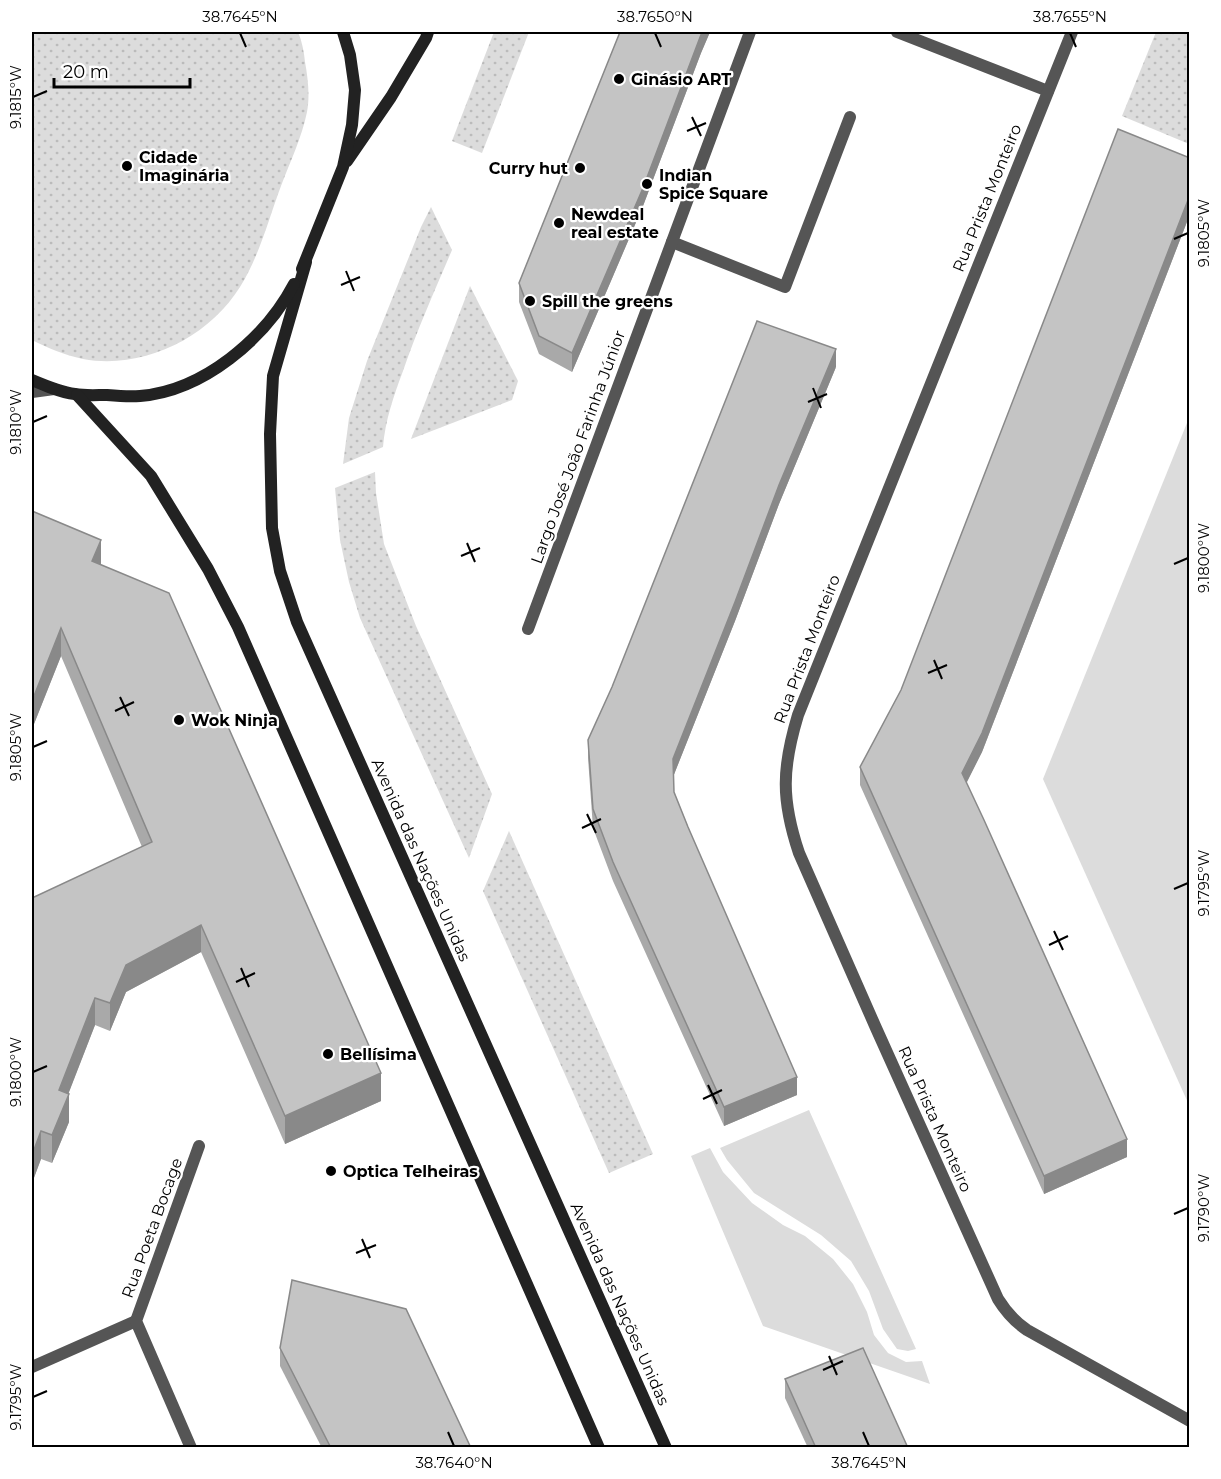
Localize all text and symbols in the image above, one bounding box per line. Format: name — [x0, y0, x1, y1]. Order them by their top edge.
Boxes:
text: 38.7645°N — [202, 7, 278, 26]
text: 38.7650°N — [617, 7, 693, 26]
text: 38.7655°N — [1033, 7, 1107, 26]
scale bar — [54, 51, 190, 89]
text: 20 m — [63, 61, 109, 83]
text: 9.1815°W — [6, 65, 25, 129]
place label: Ginásio ART — [631, 70, 731, 89]
marker: Ginásio ART — [612, 72, 626, 86]
street label: Rua Prista Monteiro — [949, 121, 1025, 275]
place label: Cidade Imaginária — [139, 148, 229, 185]
marker: Cidade Imaginária — [120, 159, 134, 173]
place label: Curry hut — [489, 159, 568, 178]
marker: Curry hut — [573, 161, 587, 175]
place label: Indian Spice Square — [659, 166, 768, 203]
marker: Indian Spice Square — [640, 177, 654, 191]
text: 9.1805°W — [1194, 198, 1213, 267]
place label: Newdeal real estate — [571, 205, 659, 242]
marker: Newdeal real estate — [552, 216, 566, 230]
place label: Spill the greens — [542, 292, 673, 311]
marker: Spill the greens — [523, 294, 537, 308]
street label: Largo José João Farinha Júnior — [527, 328, 629, 566]
text: 9.1810°W — [6, 389, 25, 455]
text: 9.1800°W — [1194, 523, 1213, 593]
street label: Rua Prista Monteiro — [770, 572, 844, 726]
place label: Wok Ninja — [191, 711, 278, 730]
text: 9.1805°W — [6, 712, 25, 781]
marker: Wok Ninja — [172, 713, 186, 727]
street label: Avenida das Nações Unidas — [368, 756, 474, 964]
text: 9.1795°W — [1194, 849, 1213, 916]
text: 9.1800°W — [6, 1037, 25, 1107]
street label: Rua Prista Monteiro — [894, 1043, 976, 1195]
place label: Bellísima — [340, 1045, 417, 1064]
marker: Bellísima — [321, 1047, 335, 1061]
street label: Rua Poeta Bocage — [118, 1155, 186, 1301]
place label: Optica Telheiras — [343, 1162, 478, 1181]
marker: Optica Telheiras — [324, 1164, 338, 1178]
text: 9.1790°W — [1194, 1173, 1213, 1242]
street label: Avenida das Nações Unidas — [567, 1200, 673, 1408]
text: 9.1795°W — [6, 1363, 25, 1430]
text: 38.7640°N — [415, 1453, 493, 1472]
text: 38.7645°N — [831, 1453, 907, 1472]

